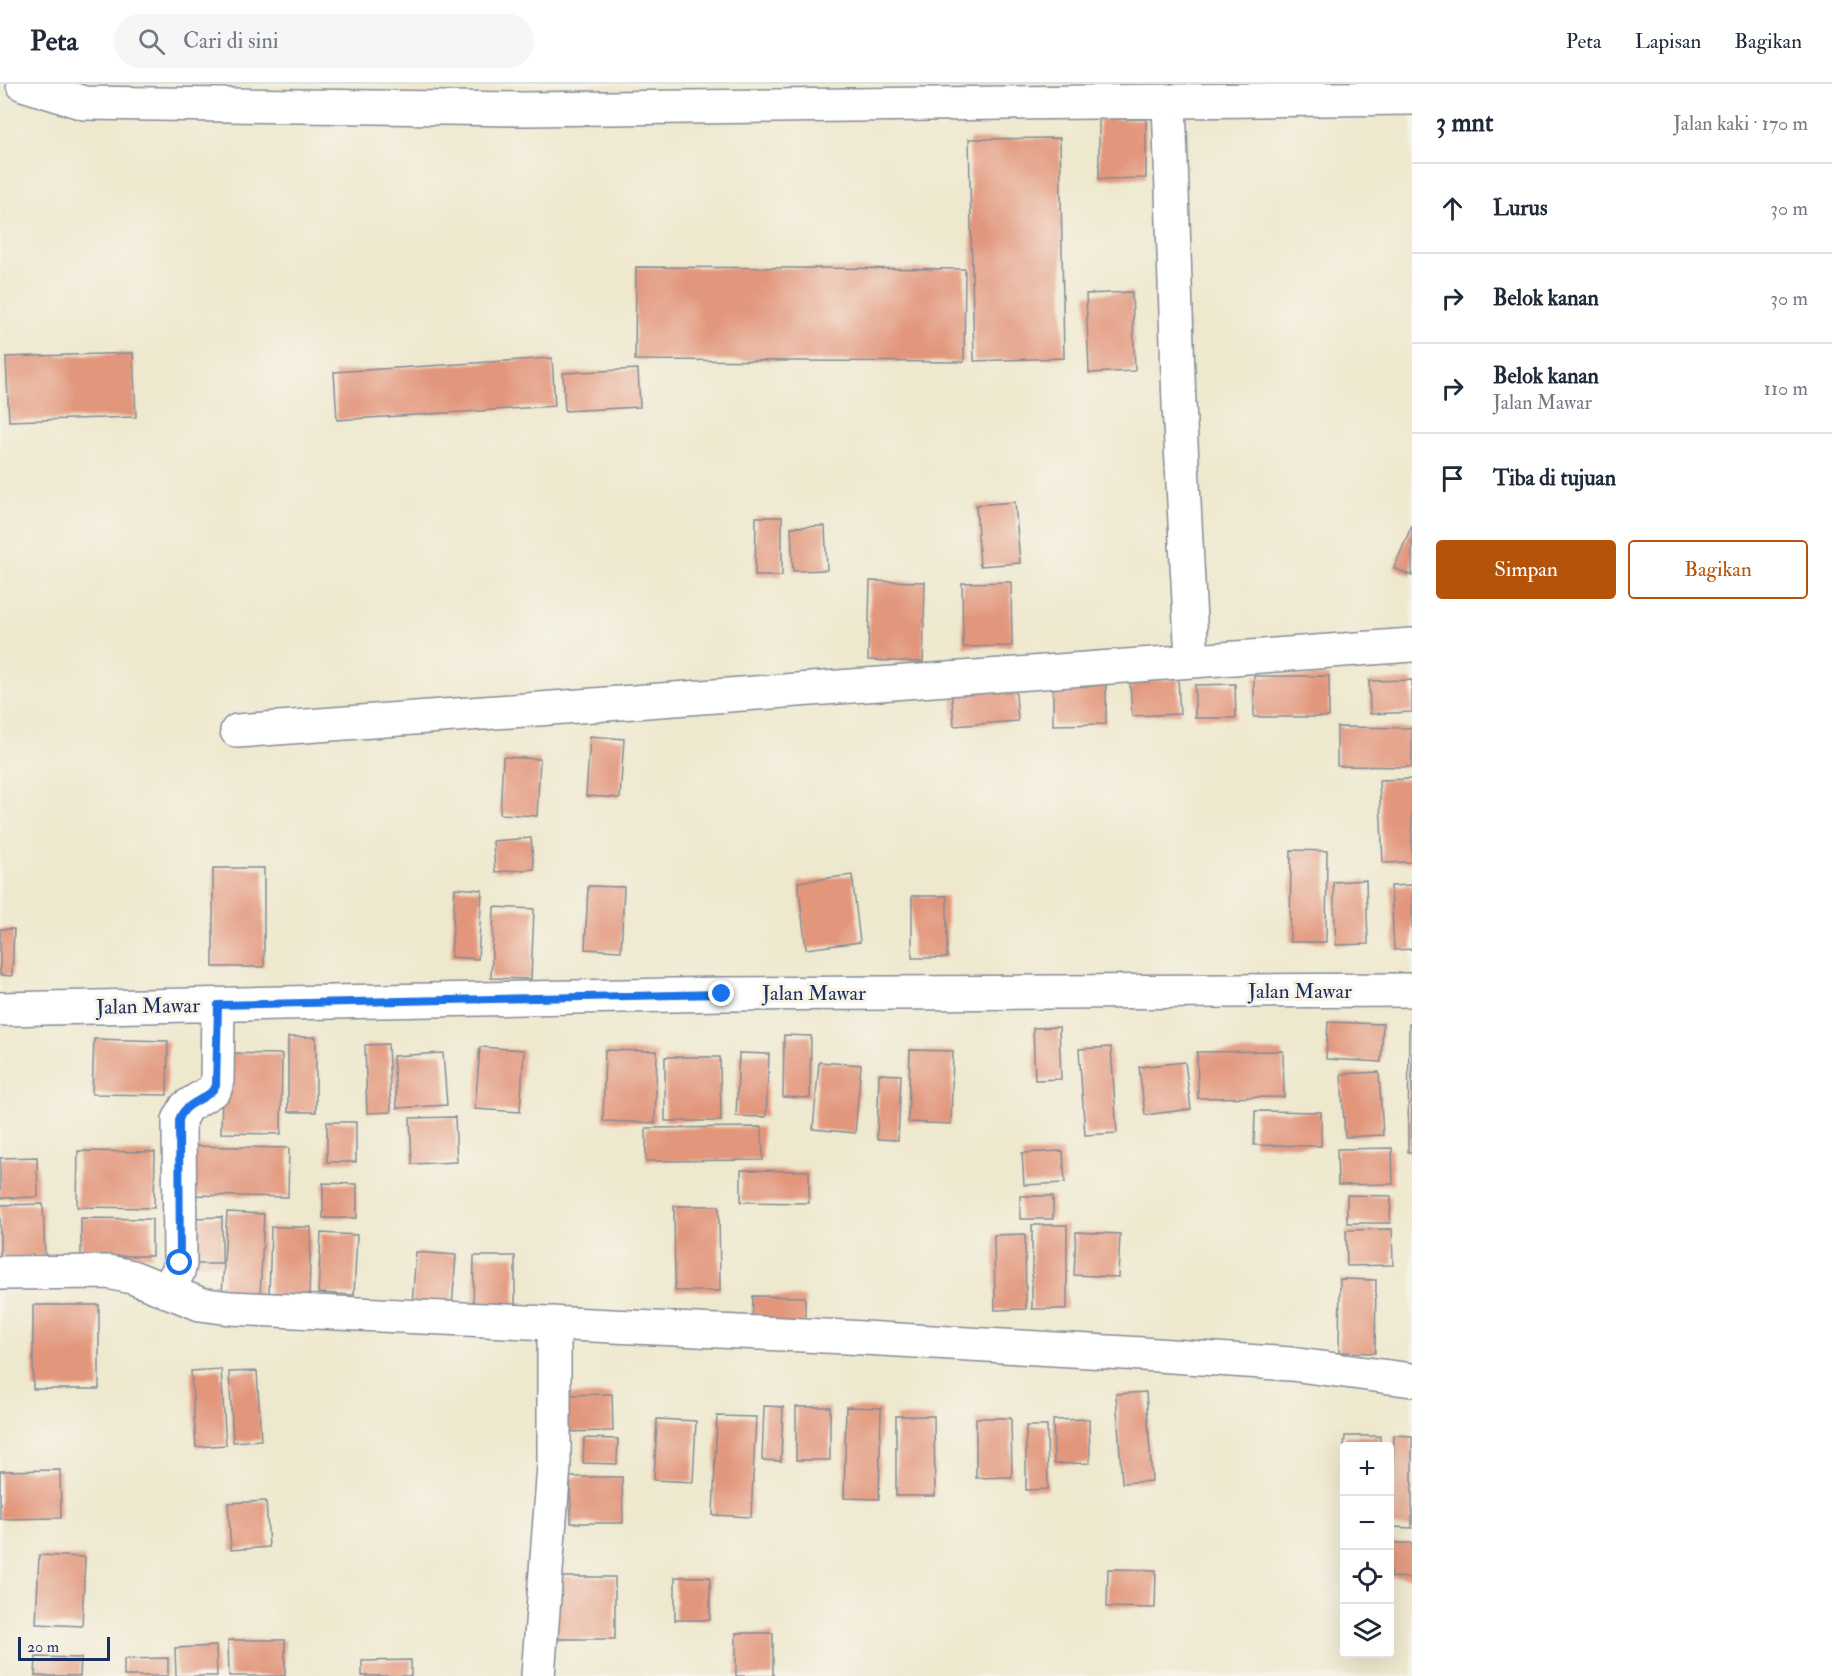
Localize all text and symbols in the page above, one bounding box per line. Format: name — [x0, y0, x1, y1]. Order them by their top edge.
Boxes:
search box — [114, 14, 534, 68]
text: Peta — [30, 24, 78, 59]
icon: search — [135, 25, 168, 58]
text: Cari di sini — [183, 27, 279, 55]
text: Peta — [1566, 28, 1602, 55]
text: Lapisan — [1635, 28, 1701, 55]
text: Bagikan — [1734, 28, 1802, 55]
text: 3 mnt — [1436, 107, 1493, 139]
text: Jalan kaki · 170 m — [1673, 111, 1808, 136]
icon: ahead — [1436, 192, 1469, 225]
text: Lurus — [1493, 194, 1547, 222]
text: 30 m — [1770, 196, 1808, 221]
icon: right — [1436, 282, 1469, 315]
text: Belok kanan — [1493, 284, 1599, 312]
text: 30 m — [1770, 286, 1808, 311]
text: Belok kanan — [1493, 362, 1599, 390]
icon: right — [1436, 372, 1469, 405]
text: 110 m — [1764, 376, 1808, 401]
text: Jalan Mawar — [1493, 390, 1592, 415]
icon: arrive — [1436, 462, 1469, 495]
text: Tiba di tujuan — [1493, 464, 1616, 492]
button: Simpan — [1436, 540, 1616, 599]
button: Bagikan — [1628, 540, 1808, 599]
street label: Jalan Mawar — [1247, 978, 1352, 1005]
route end — [708, 980, 734, 1006]
street label: Jalan Mawar — [761, 980, 866, 1007]
street label: Jalan Mawar — [95, 992, 200, 1021]
route start — [166, 1249, 192, 1275]
map controls — [1340, 1442, 1394, 1658]
button: + — [1340, 1442, 1394, 1496]
button: − — [1340, 1496, 1394, 1550]
button: locate — [1340, 1550, 1394, 1604]
button: layers — [1340, 1604, 1394, 1658]
scale bar — [18, 1634, 110, 1662]
text: 20 m — [27, 1637, 59, 1657]

